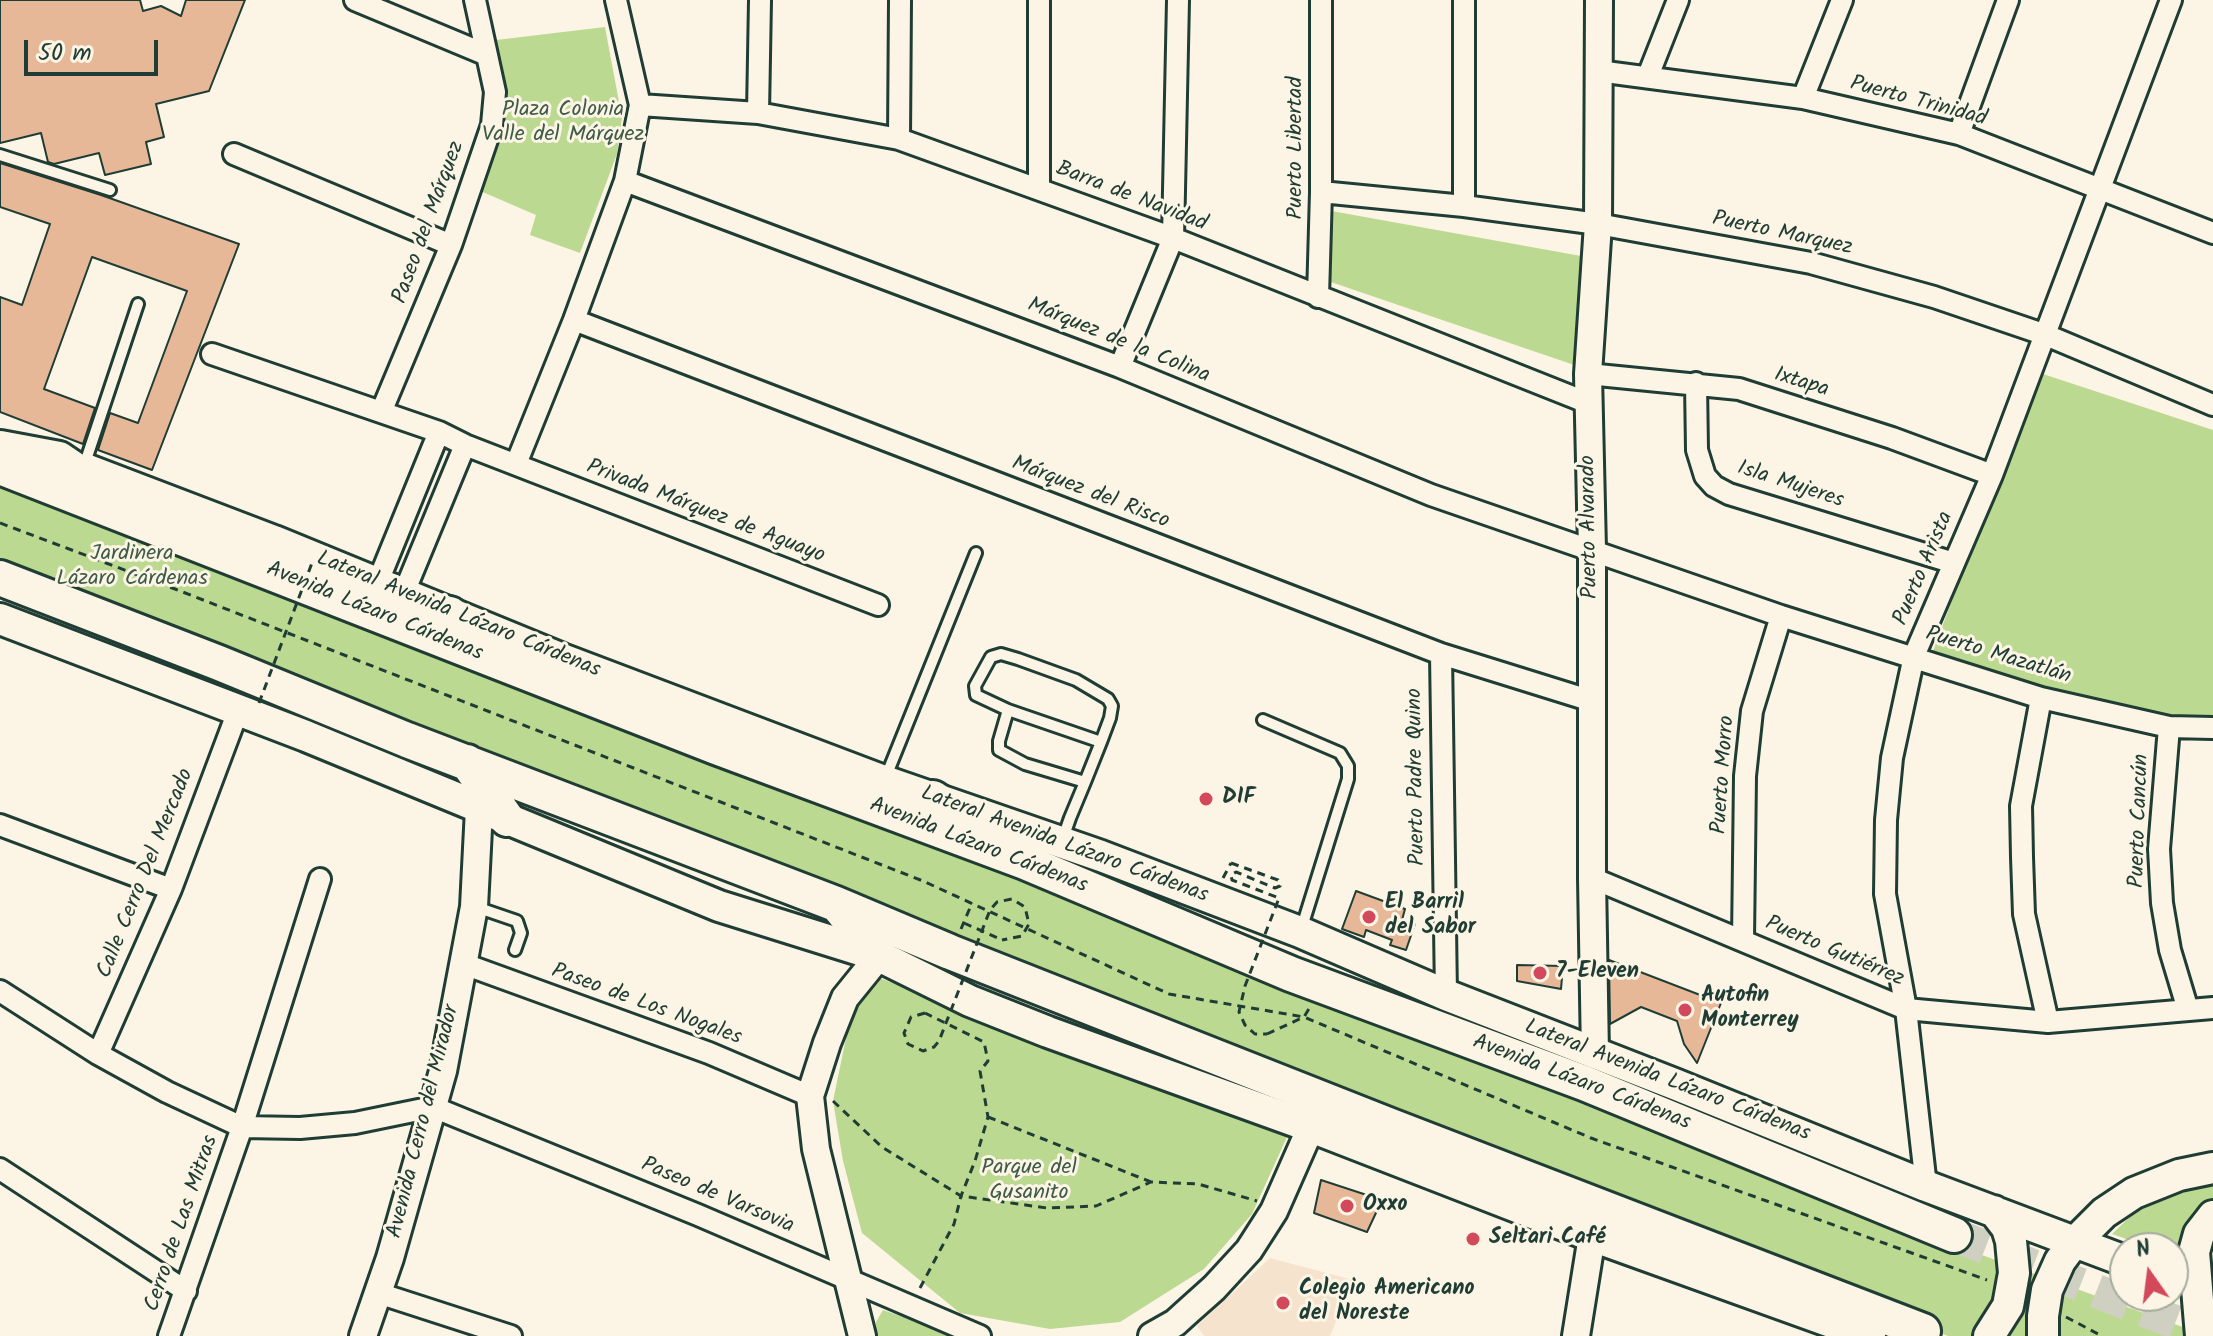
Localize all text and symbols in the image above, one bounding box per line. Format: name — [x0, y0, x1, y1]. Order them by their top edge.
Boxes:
scale bar — [28, 24, 162, 74]
text: 50 m — [38, 34, 92, 73]
street label: Puerto Trinidad — [1847, 72, 1989, 134]
street label: Puerto Libertad — [1284, 77, 1310, 219]
park label: Plaza Colonia Valle del Márquez — [482, 98, 644, 150]
street label: Paseo del Márquez — [388, 138, 472, 308]
street label: Barra de Navidad — [1052, 157, 1210, 239]
street label: Puerto Marquez — [1710, 207, 1854, 263]
street label: Márquez de la Colina — [1023, 293, 1213, 391]
street label: Ixtapa — [1770, 363, 1832, 405]
street label: Márquez del Risco — [1007, 452, 1173, 536]
street label: Privada Márquez de Aguayo — [582, 455, 828, 571]
street label: Puerto Alvarado — [1577, 455, 1605, 599]
street label: Isla Mujeres — [1733, 456, 1847, 516]
street label: Puerto Arista — [1889, 508, 1961, 630]
park label: Jardinera Lázaro Cárdenas — [56, 542, 208, 594]
street label: Lateral Avenida Lázaro Cárdenas — [312, 547, 604, 685]
street label: Avenida Lázaro Cárdenas — [262, 557, 486, 669]
street label: Puerto Mazatlán — [1922, 622, 2074, 692]
street label: Puerto Padre Quino — [1403, 688, 1433, 866]
street label: Puerto Morro — [1708, 715, 1742, 835]
street label: Puerto Cancún — [2125, 753, 2157, 889]
street label: Calle Cerro Del Mercado — [93, 766, 201, 982]
street label: Lateral Avenida Lázaro Cárdenas — [917, 782, 1211, 910]
place label: DIF — [1222, 786, 1255, 812]
marker: DIF — [1197, 790, 1215, 808]
street label: Avenida Lázaro Cárdenas — [865, 793, 1091, 901]
place label: El Barril del Sabor — [1385, 891, 1476, 942]
marker: El Barril del Sabor — [1360, 908, 1378, 926]
street label: Puerto Gutiérrez — [1760, 912, 1908, 994]
street label: Paseo de Los Nogales — [547, 959, 745, 1053]
place label: 7-Eleven — [1556, 960, 1639, 986]
marker: 7-Eleven — [1531, 964, 1549, 982]
place label: Autofin Monterrey — [1701, 984, 1799, 1036]
marker: Autofin Monterrey — [1676, 1001, 1694, 1019]
street label: Avenida Cerro del Mirador — [383, 1003, 467, 1241]
street label: Lateral Avenida Lázaro Cárdenas — [1520, 1015, 1814, 1149]
street label: Avenida Lázaro Cárdenas — [1468, 1030, 1694, 1138]
street label: Cerro de Las Mitras — [140, 1132, 226, 1316]
street label: Paseo de Varsovia — [637, 1153, 797, 1241]
park label: Parque del Gusanito — [981, 1156, 1077, 1208]
place label: Oxxo — [1363, 1193, 1408, 1219]
marker: Oxxo — [1338, 1197, 1356, 1215]
place label: Seltari Café — [1489, 1226, 1605, 1252]
marker: Seltari Café — [1464, 1230, 1482, 1248]
north arrow — [2109, 1232, 2189, 1312]
text: N — [2133, 1232, 2155, 1269]
place label: Colegio Americano del Noreste — [1299, 1277, 1474, 1328]
marker: Colegio Americano del Noreste — [1274, 1294, 1292, 1312]

